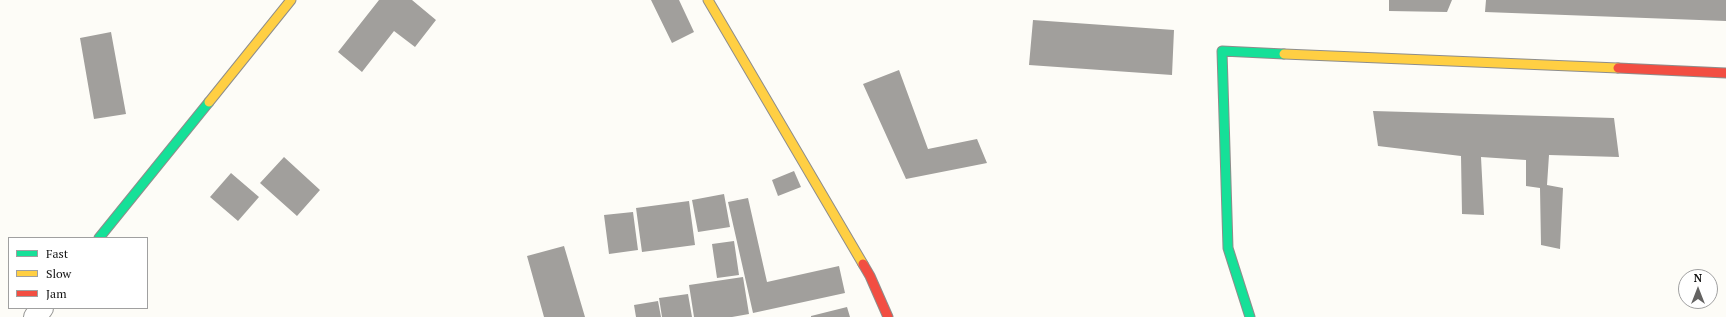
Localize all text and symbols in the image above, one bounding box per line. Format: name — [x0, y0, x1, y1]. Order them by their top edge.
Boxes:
legend — [8, 237, 148, 309]
text: Fast — [46, 246, 68, 261]
text: Slow — [46, 266, 71, 281]
north arrow — [1678, 269, 1718, 309]
text: N — [1694, 271, 1702, 285]
text: Jam — [46, 286, 67, 301]

